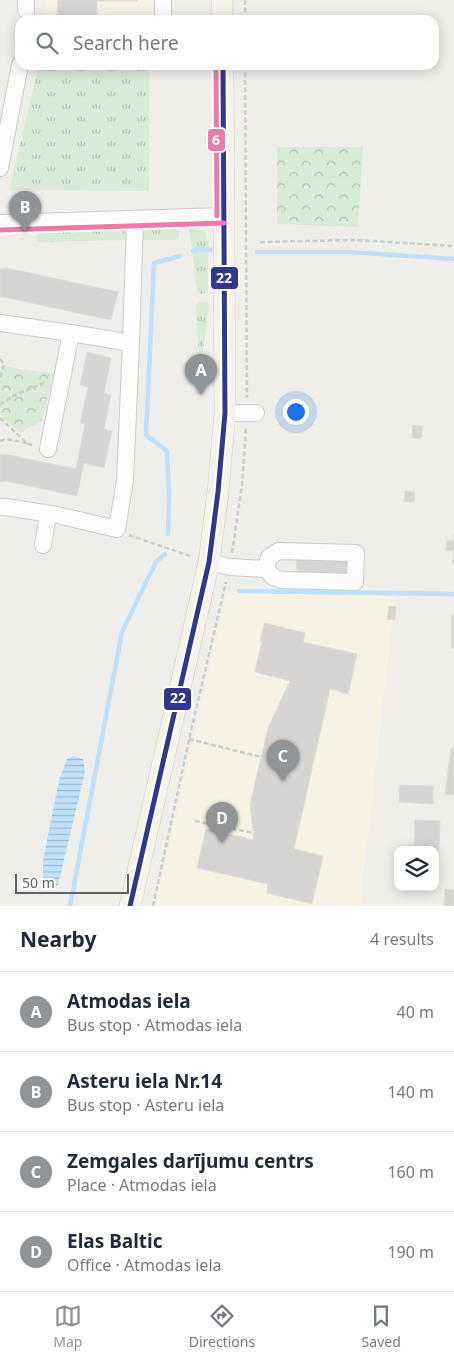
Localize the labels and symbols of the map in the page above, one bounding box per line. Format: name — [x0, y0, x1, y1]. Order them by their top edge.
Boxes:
line badge: 6 — [207, 128, 226, 152]
text: 6 — [212, 130, 220, 149]
pin: B — [9, 191, 41, 232]
line badge: 22 — [210, 266, 239, 290]
text: 22 — [216, 268, 232, 287]
pin: A — [185, 354, 217, 395]
your location — [283, 399, 309, 425]
line badge: 22 — [163, 687, 192, 711]
text: 22 — [170, 688, 186, 707]
pin: C — [267, 740, 299, 781]
pin: D — [206, 802, 238, 843]
scale bar — [15, 871, 129, 894]

